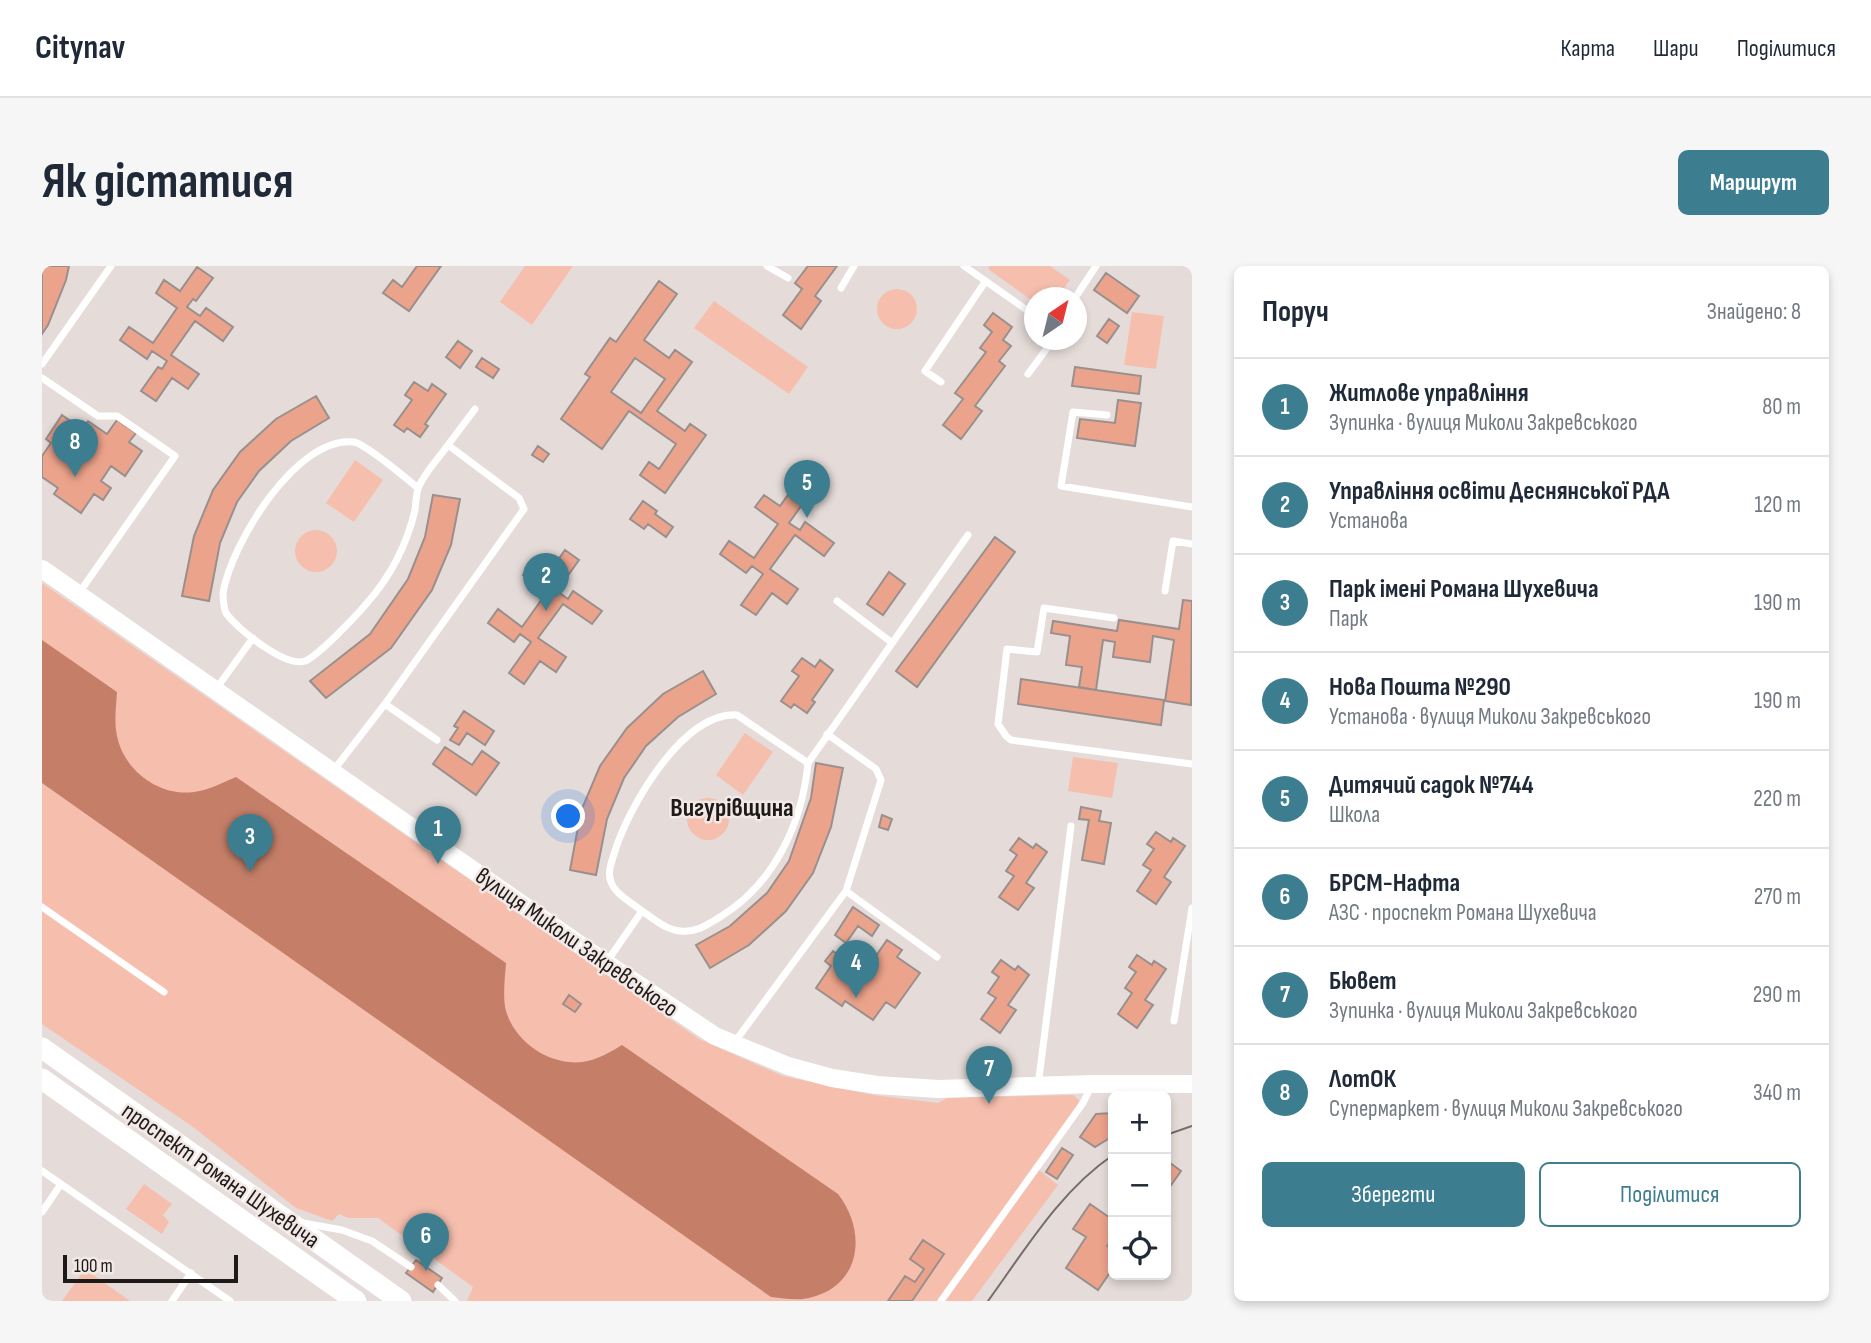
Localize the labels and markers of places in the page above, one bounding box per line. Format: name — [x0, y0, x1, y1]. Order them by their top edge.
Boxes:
pin: 8 — [52, 419, 98, 477]
pin: 5 — [784, 460, 830, 518]
pin: 2 — [523, 553, 569, 611]
pin: 1 — [415, 806, 461, 864]
pin: 3 — [227, 814, 273, 872]
pin: 4 — [833, 940, 879, 998]
pin: 7 — [966, 1046, 1012, 1104]
pin: 6 — [403, 1213, 449, 1271]

